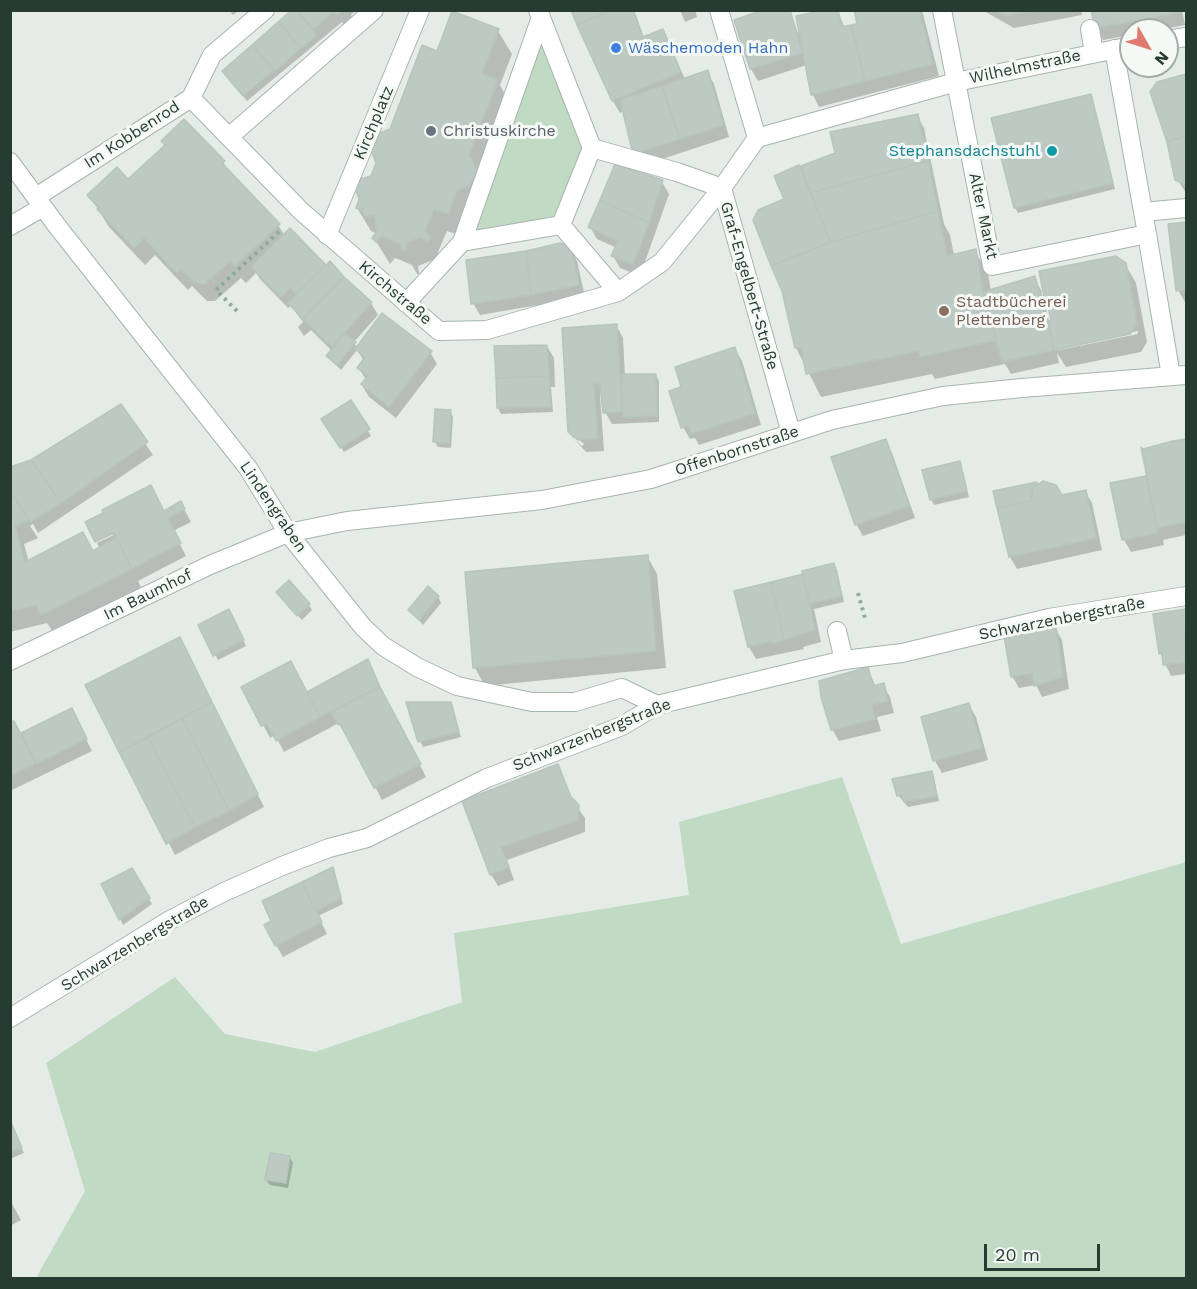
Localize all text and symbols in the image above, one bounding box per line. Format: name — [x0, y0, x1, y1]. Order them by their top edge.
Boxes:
north arrow — [1119, 18, 1179, 78]
place label: Wäschemoden Hahn — [628, 38, 788, 58]
marker: Wäschemoden Hahn — [609, 41, 623, 55]
street label: Wilhelmstraße — [968, 46, 1082, 88]
text: N — [1151, 48, 1173, 69]
street label: Kirchplatz — [350, 83, 398, 163]
street label: Im Kobbenrod — [81, 97, 183, 173]
place label: Christuskirche — [443, 121, 556, 141]
marker: Christuskirche — [424, 124, 438, 138]
place label: Stephansdachstuhl — [889, 141, 1040, 161]
marker: Stephansdachstuhl — [1045, 144, 1059, 158]
street label: Alter Markt — [964, 171, 1002, 261]
street label: Graf-Engelbert-Straße — [716, 200, 782, 372]
street label: Kirchstraße — [355, 257, 435, 329]
place label: Stadtbücherei Plettenberg — [956, 292, 1067, 330]
marker: Stadtbücherei Plettenberg — [937, 304, 951, 318]
street label: Offenbornstraße — [673, 422, 801, 480]
street label: Lindengraben — [235, 458, 311, 556]
street label: Im Baumhof — [101, 565, 195, 625]
street label: Schwarzenbergstraße — [977, 593, 1147, 645]
street label: Schwarzenbergstraße — [510, 694, 674, 776]
street label: Schwarzenbergstraße — [58, 892, 212, 996]
scale bar — [987, 1232, 1102, 1270]
text: 20 m — [995, 1244, 1040, 1265]

